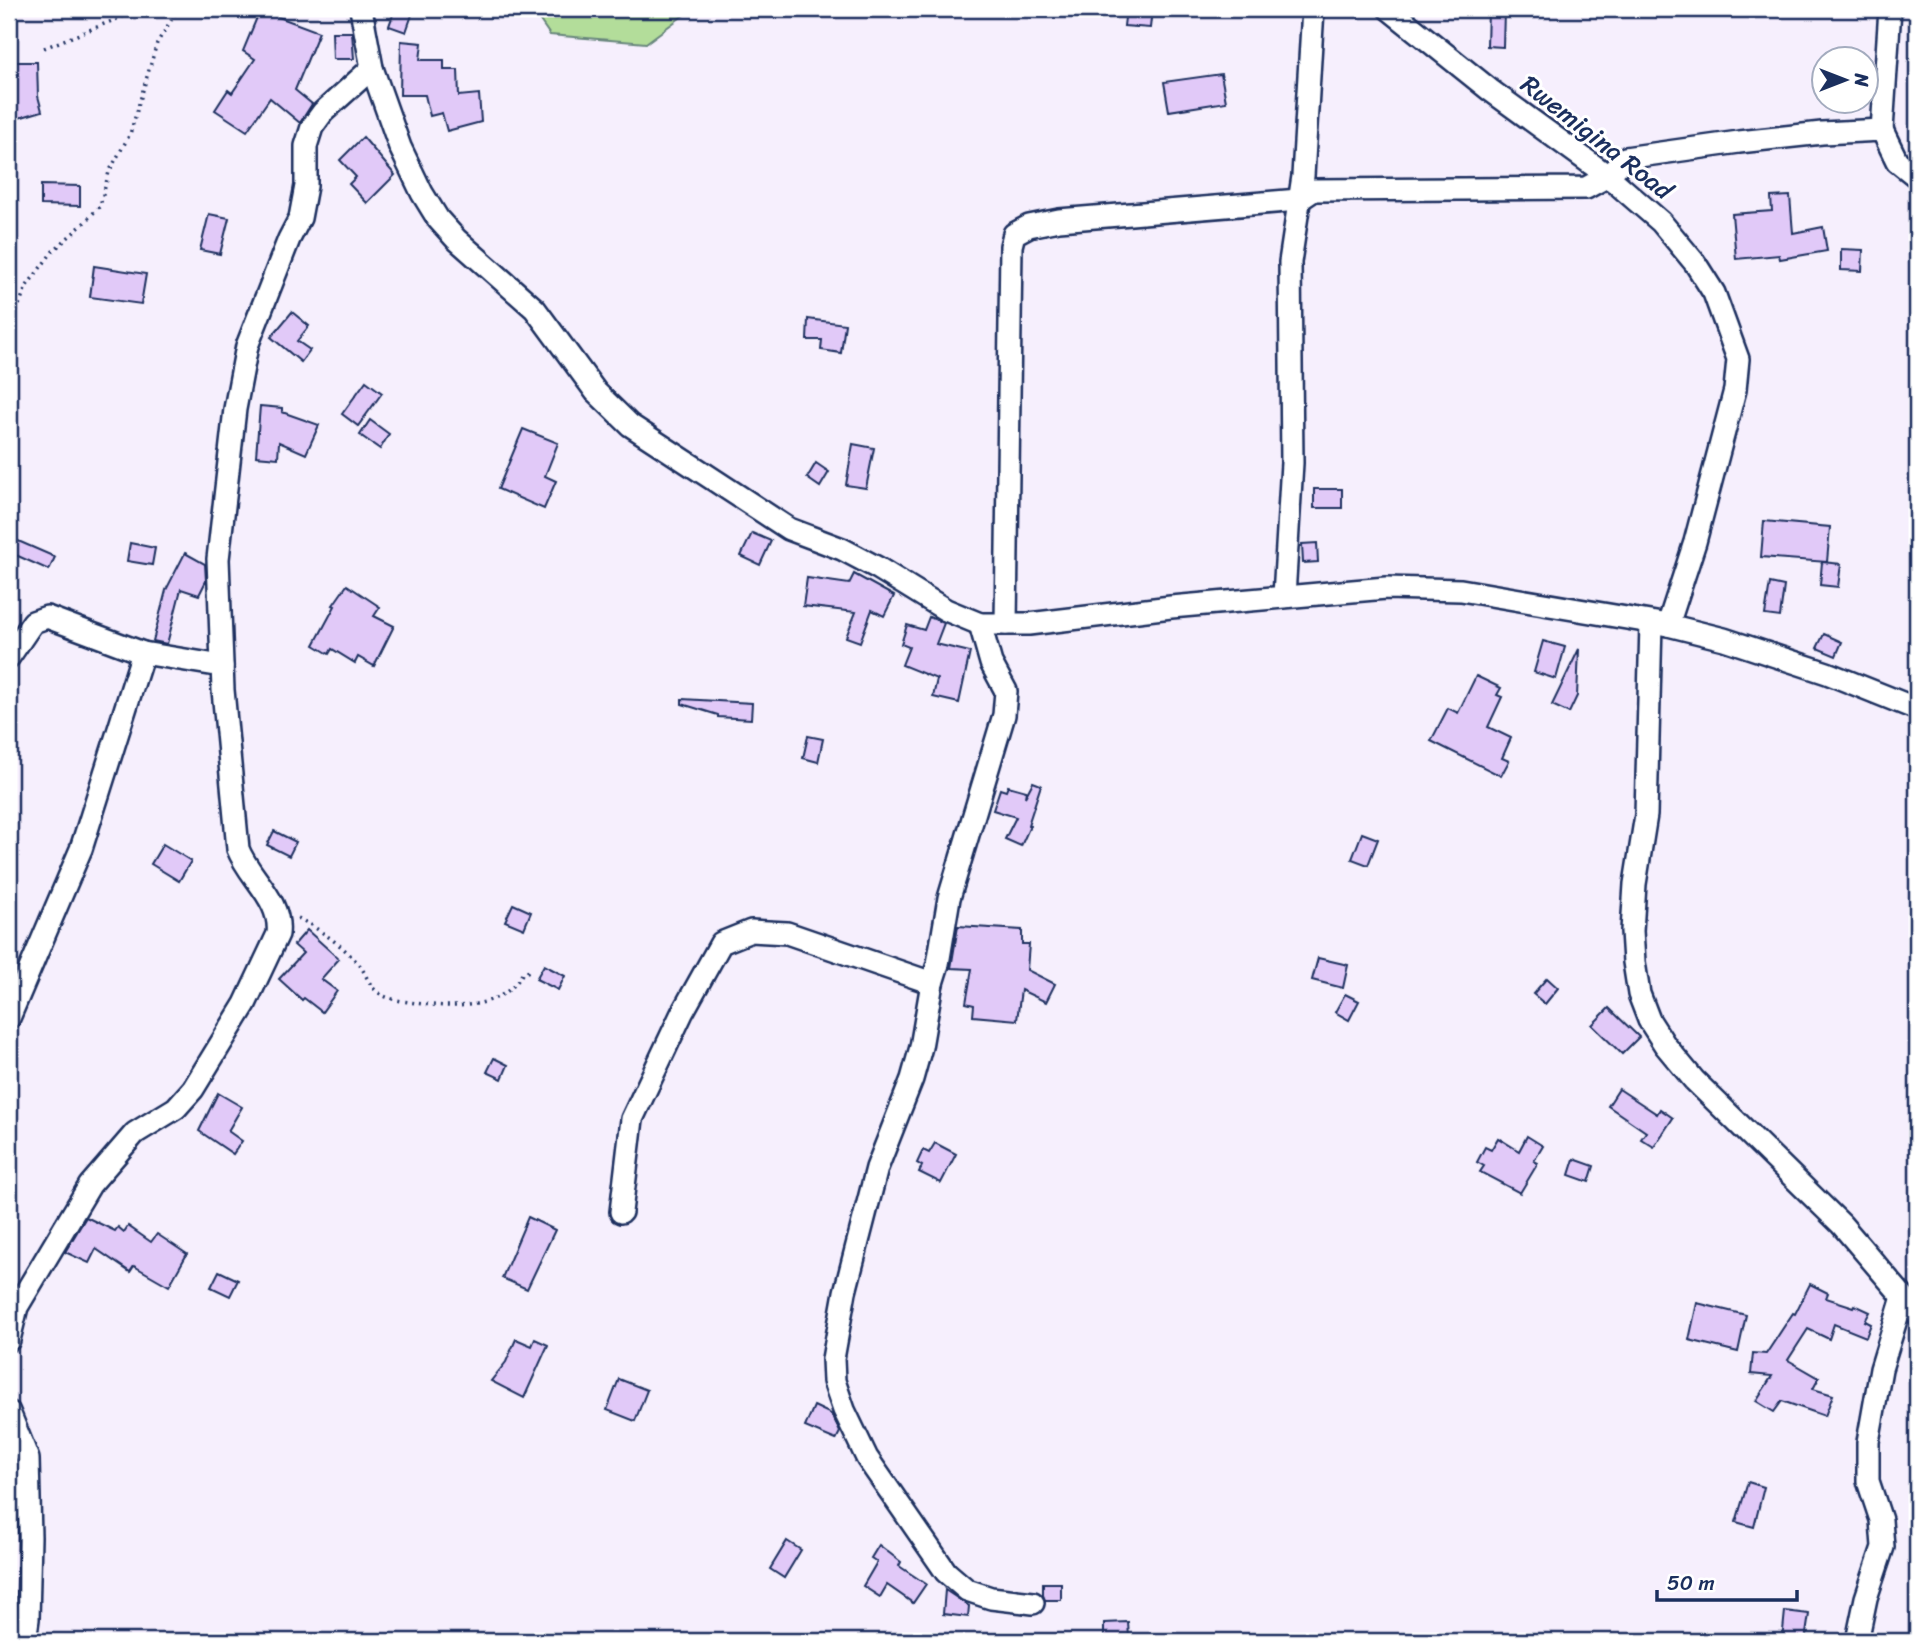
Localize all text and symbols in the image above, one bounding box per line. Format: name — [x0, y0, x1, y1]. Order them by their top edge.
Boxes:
north arrow — [1811, 46, 1881, 116]
street label: Rwemigina Road — [1510, 62, 1686, 213]
text: N — [1845, 72, 1878, 87]
scale bar — [1657, 1559, 1797, 1603]
text: 50 m — [1667, 1564, 1715, 1602]

